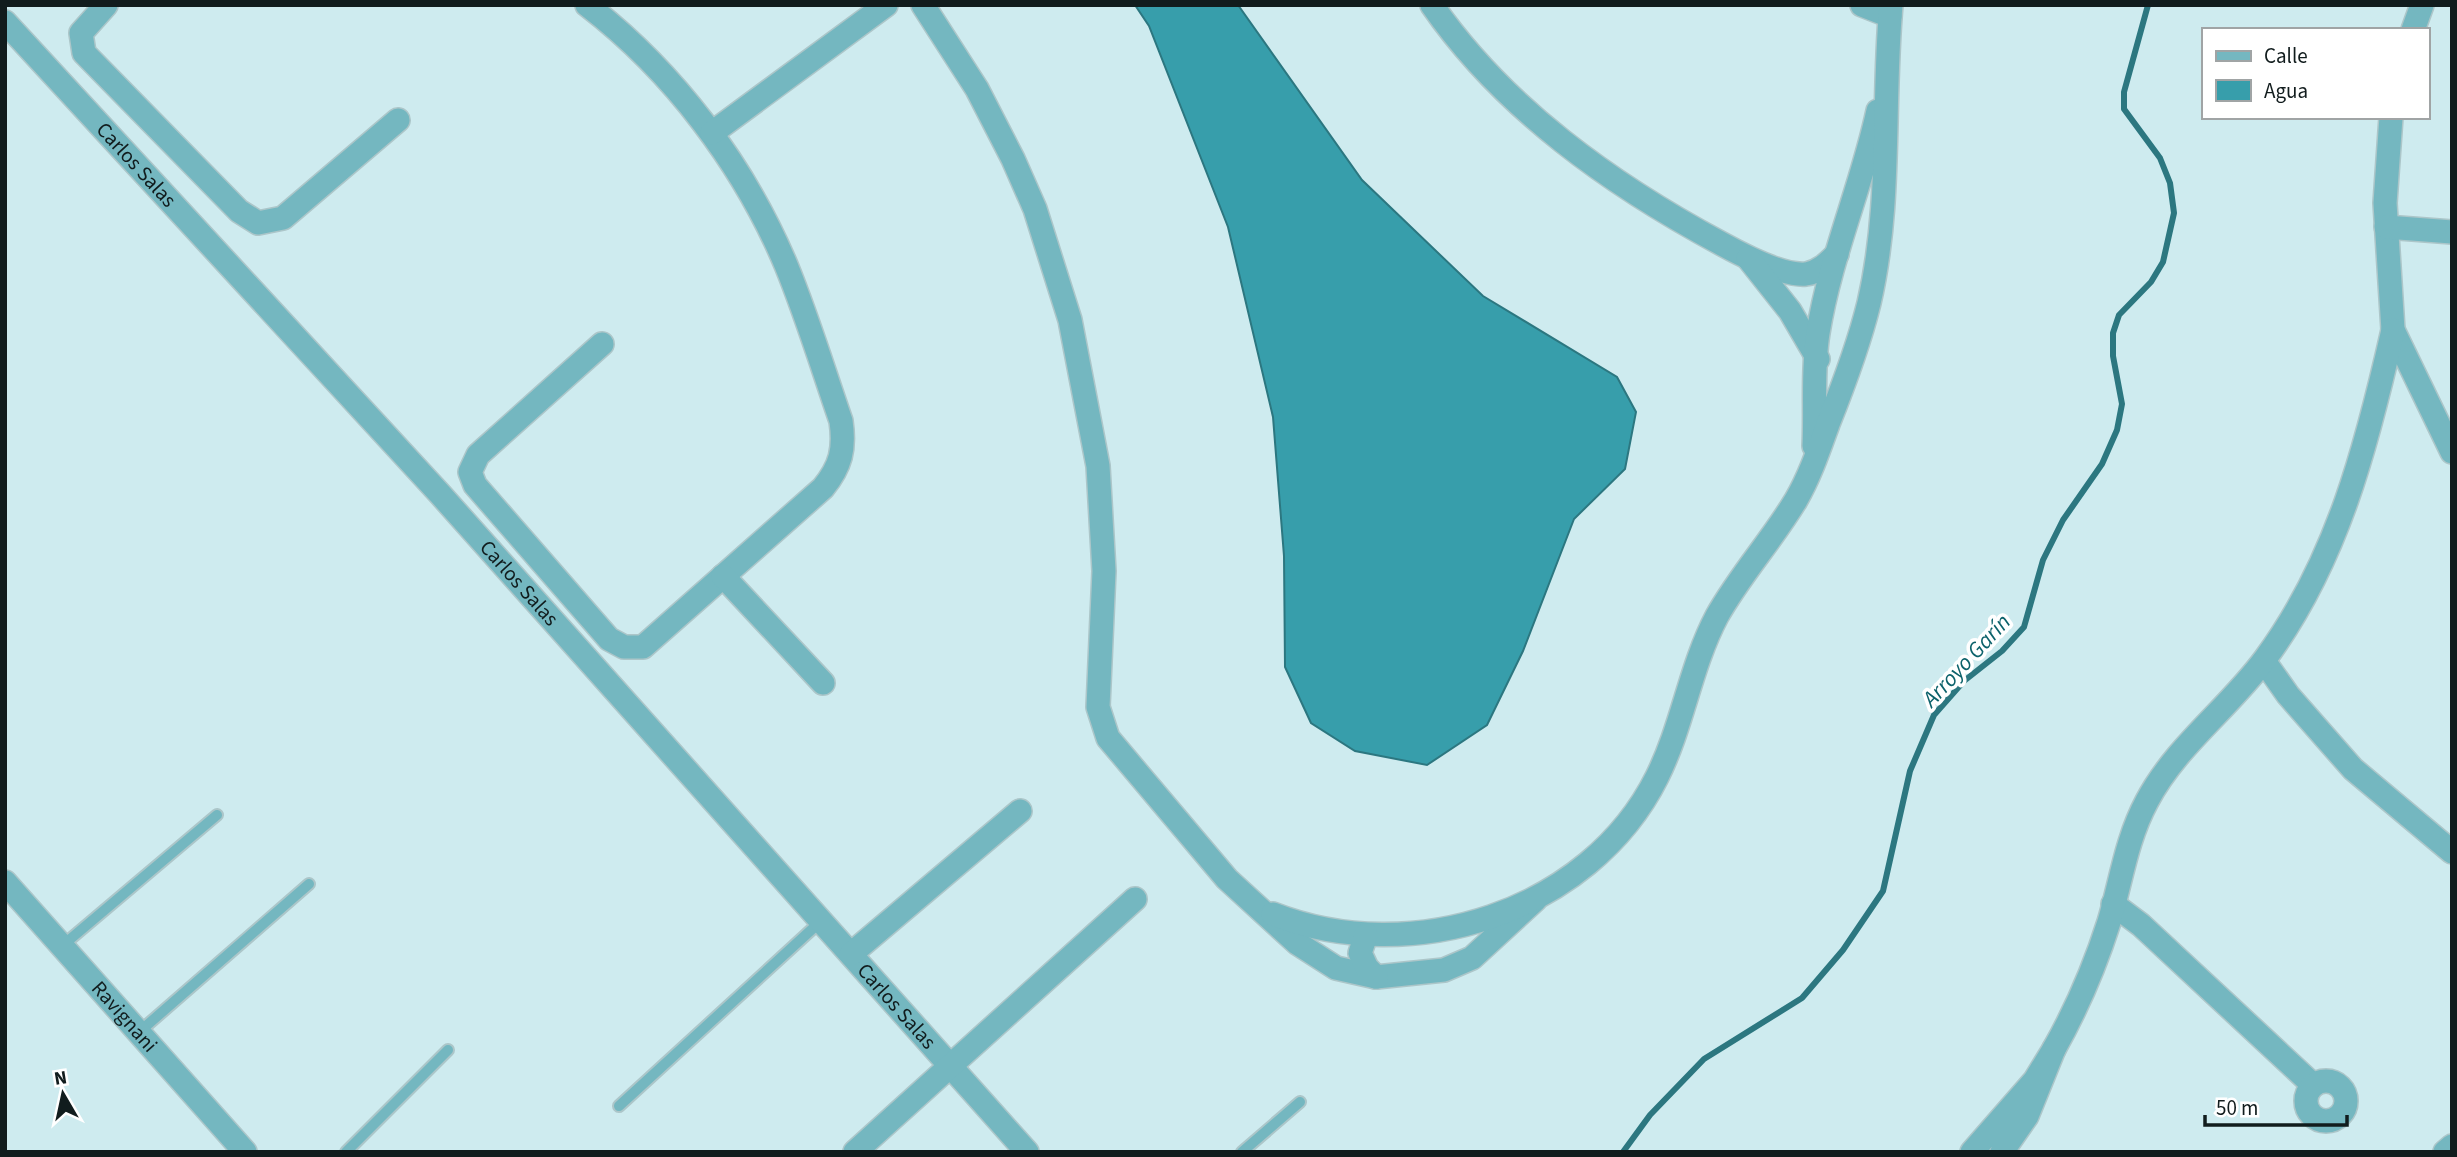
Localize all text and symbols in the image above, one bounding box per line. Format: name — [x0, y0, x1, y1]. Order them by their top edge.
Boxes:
legend — [2202, 28, 2429, 119]
text: Calle — [2264, 41, 2308, 71]
text: Agua — [2264, 76, 2308, 106]
street label: Carlos Salas — [89, 115, 184, 214]
street label: Carlos Salas — [473, 533, 566, 633]
water label: Arroyo Garín — [1913, 606, 2018, 716]
street label: Carlos Salas — [850, 956, 943, 1056]
street label: Ravignani — [85, 974, 165, 1059]
north arrow — [28, 1059, 98, 1129]
text: N — [52, 1064, 69, 1093]
scale bar — [2205, 1084, 2347, 1128]
text: 50 m — [2216, 1093, 2258, 1123]

